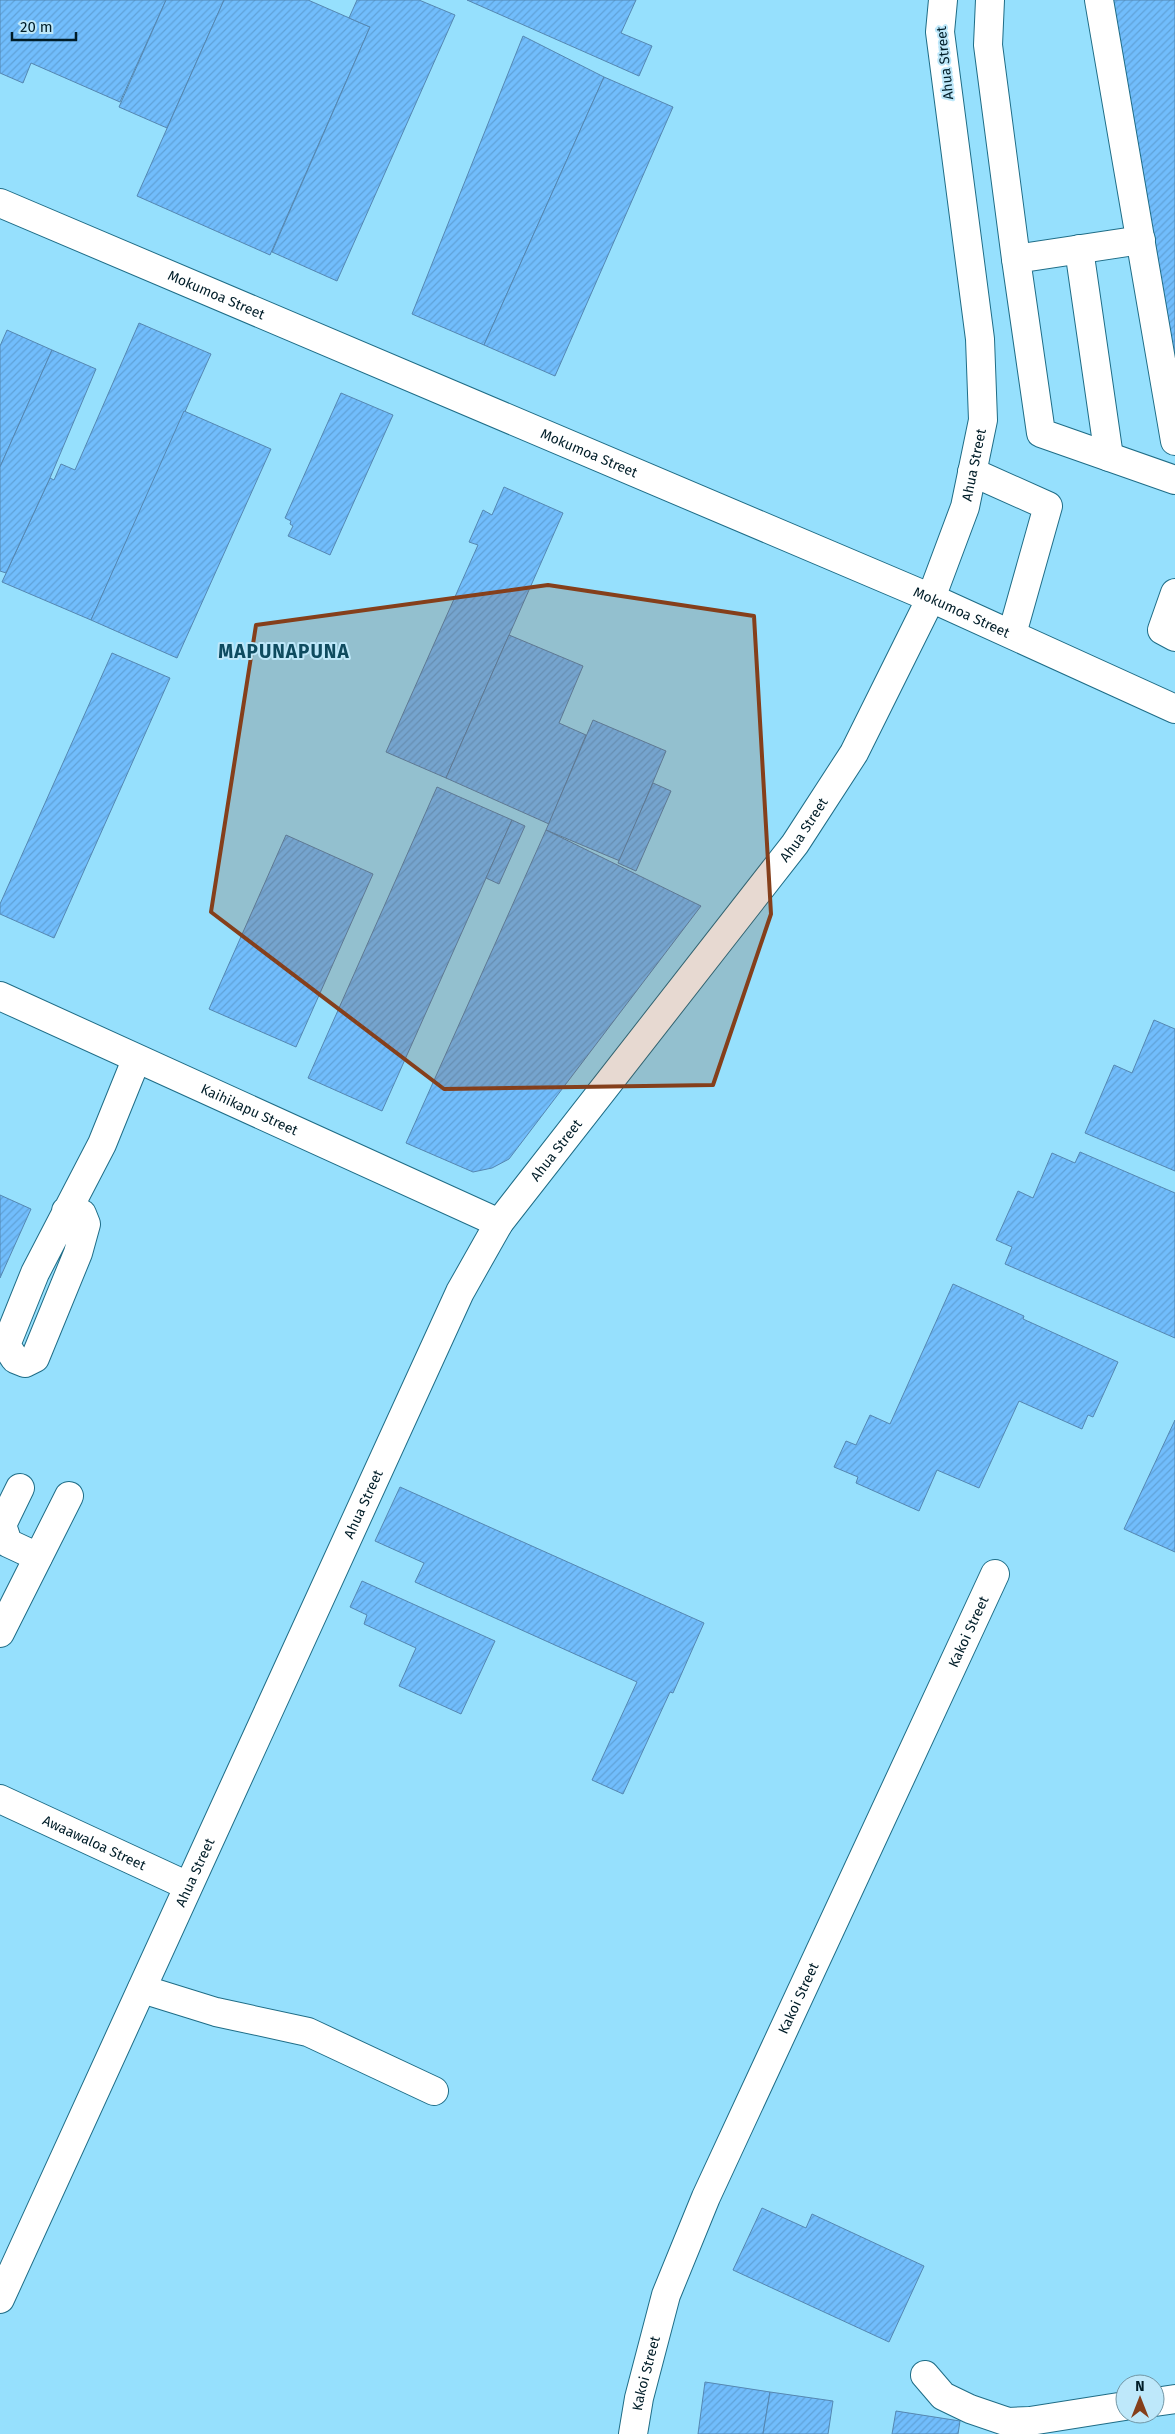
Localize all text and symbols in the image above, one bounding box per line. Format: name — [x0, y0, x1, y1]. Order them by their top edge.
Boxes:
scale bar — [12, 10, 76, 42]
text: 20 m — [20, 18, 53, 36]
street label: Ahua Street — [933, 25, 957, 101]
street label: Mokumoa Street — [165, 267, 268, 323]
street label: Mokumoa Street — [538, 425, 641, 481]
street label: Ahua Street — [958, 426, 990, 503]
street label: Mokumoa Street — [911, 583, 1013, 642]
district label: MAPUNAPUNA — [218, 640, 350, 663]
street label: Ahua Street — [776, 794, 832, 865]
street label: Kaihikapu Street — [198, 1080, 301, 1139]
street label: Ahua Street — [527, 1115, 586, 1184]
street label: Ahua Street — [340, 1466, 387, 1541]
street label: Kakoi Street — [944, 1592, 992, 1670]
street label: Awaawaloa Street — [40, 1811, 150, 1874]
street label: Ahua Street — [172, 1834, 218, 1909]
street label: Kakoi Street — [774, 1959, 822, 2037]
street label: Kakoi Street — [629, 2333, 664, 2412]
north arrow — [1115, 2374, 1165, 2424]
text: N — [1135, 2378, 1145, 2395]

